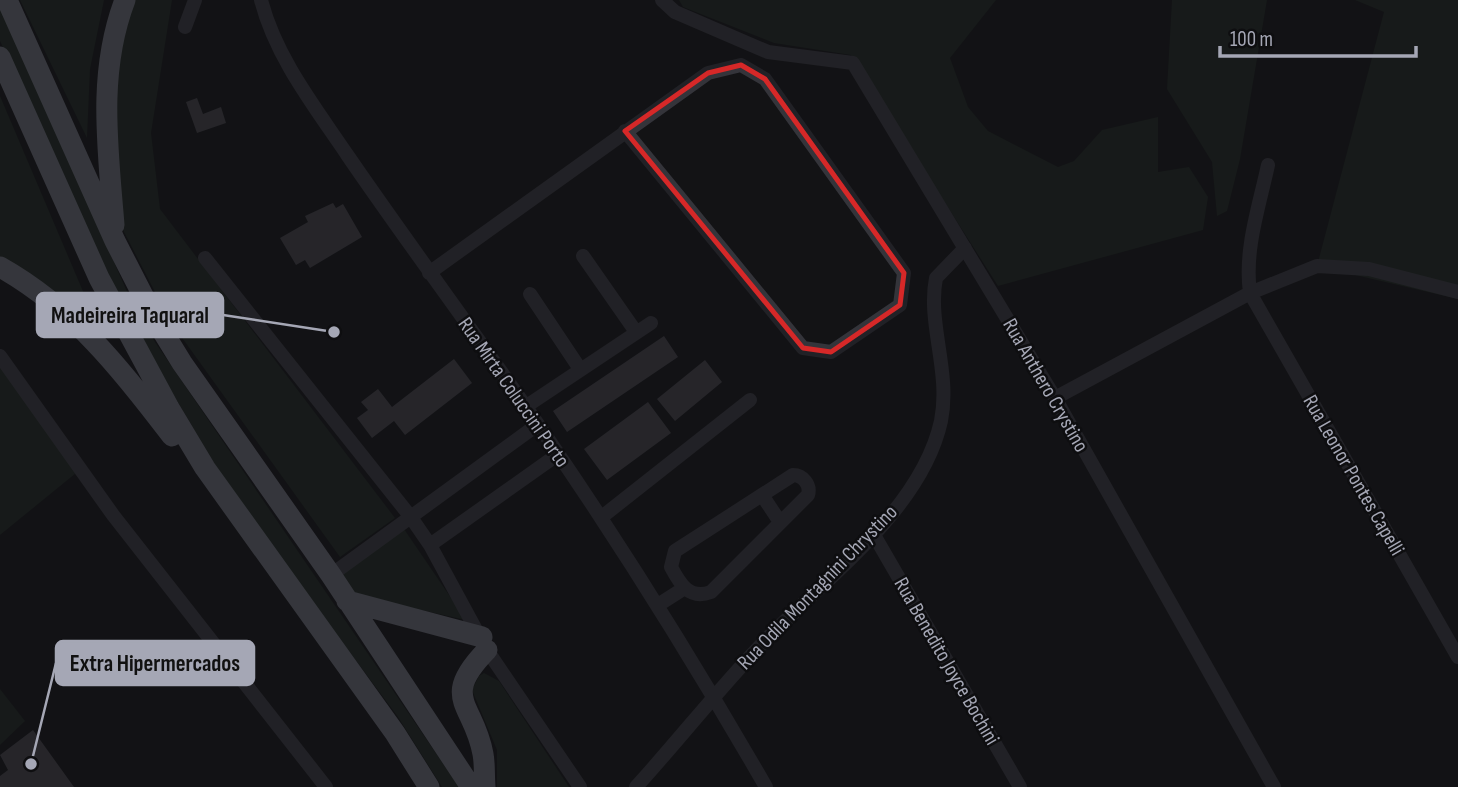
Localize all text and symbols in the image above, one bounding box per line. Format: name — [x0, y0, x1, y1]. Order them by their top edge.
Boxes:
scale bar — [1220, 14, 1416, 58]
text: 100 m — [1230, 27, 1273, 52]
callout: Madeireira Taquaral — [37, 293, 223, 337]
text: Madeireira Taquaral — [51, 302, 209, 330]
street label: Rua Mirta Coluccini Porto — [452, 312, 575, 472]
street label: Rua Anthero Crystino — [997, 314, 1094, 456]
street label: Rua Leonor Pontes Capelli — [1297, 391, 1410, 560]
street label: Rua Odila Montagnini Chrystino — [732, 500, 903, 675]
street label: Rua Benedito Joyce Bochini — [888, 573, 1005, 749]
callout: Extra Hipermercados — [56, 641, 254, 685]
text: Extra Hipermercados — [70, 650, 240, 678]

